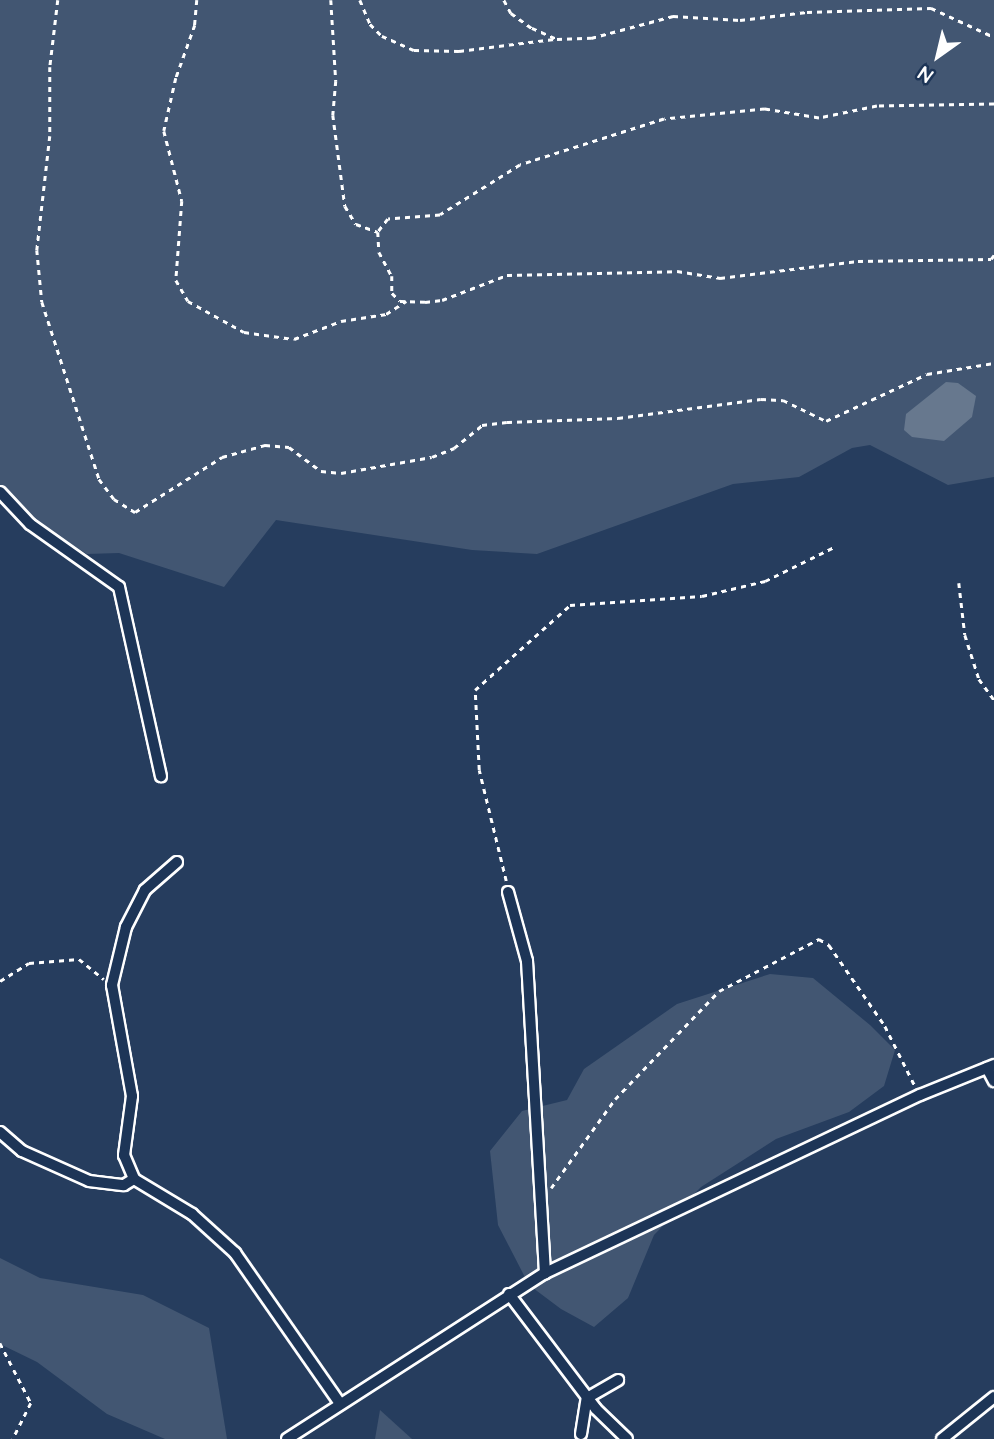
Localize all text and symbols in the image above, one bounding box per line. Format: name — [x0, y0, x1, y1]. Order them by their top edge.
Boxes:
north arrow — [903, 21, 973, 91]
text: N — [913, 59, 938, 88]

